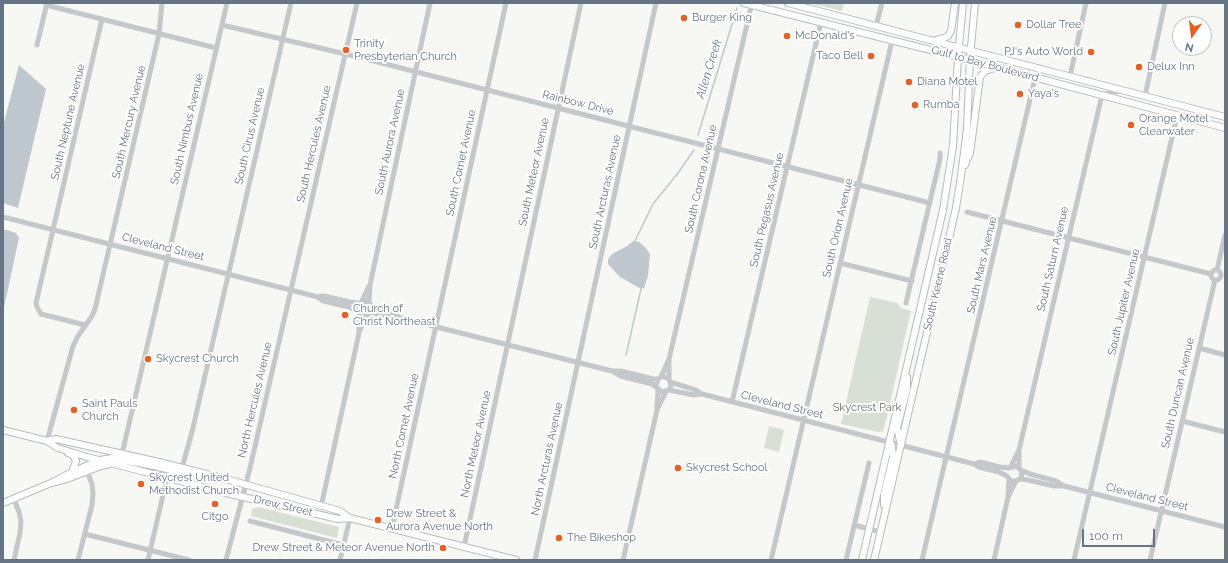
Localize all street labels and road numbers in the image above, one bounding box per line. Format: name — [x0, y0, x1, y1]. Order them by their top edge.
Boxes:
street label: Gulf to Bay Boulevard — [930, 43, 1040, 85]
street label: South Neptune Avenue — [48, 63, 88, 181]
street label: South Mercury Avenue — [110, 64, 148, 180]
street label: South Nimbus Avenue — [168, 72, 206, 186]
street label: South Hercules Avenue — [294, 84, 334, 204]
street label: South Cirus Avenue — [232, 86, 268, 186]
street label: South Aurora Avenue — [372, 88, 408, 196]
street label: Rainbow Drive — [541, 88, 615, 118]
street label: South Comet Avenue — [443, 109, 479, 217]
street label: South Meteor Avenue — [516, 117, 552, 227]
street label: South Corona Avenue — [682, 124, 720, 234]
street label: South Arcturas Avenue — [586, 134, 624, 250]
street label: South Pegasus Avenue — [747, 151, 787, 269]
street label: South Orion Avenue — [820, 177, 856, 279]
street label: South Saturn Avenue — [1035, 205, 1071, 313]
street label: South Mars Avenue — [964, 215, 1000, 315]
street label: Cleveland Street — [120, 230, 206, 264]
street label: South Keene Road — [921, 237, 955, 331]
street label: South Jupiter Avenue — [1105, 247, 1143, 357]
street label: South Duncan Avenue — [1159, 336, 1197, 450]
street label: North Hercules Avenue — [235, 341, 275, 459]
street label: North Comet Avenue — [386, 372, 422, 480]
street label: Cleveland Street — [739, 388, 825, 422]
street label: North Meteor Avenue — [458, 389, 494, 499]
street label: North Arcturas Avenue — [529, 401, 565, 517]
street label: Cleveland Street — [1104, 480, 1190, 514]
street label: Drew Street — [252, 493, 314, 519]

